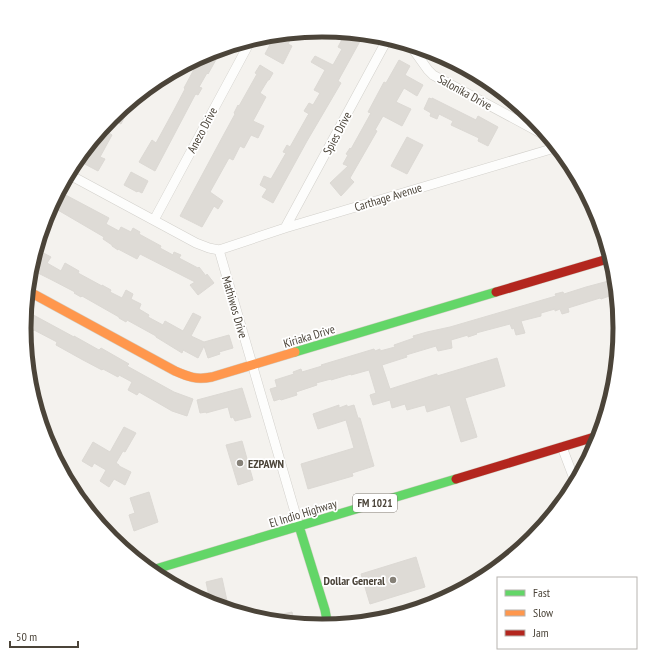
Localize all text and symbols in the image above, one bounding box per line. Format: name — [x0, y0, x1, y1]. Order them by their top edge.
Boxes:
street label: Salonika Drive — [435, 71, 495, 113]
street label: Anezo Drive — [184, 105, 220, 155]
street label: Spies Drive — [320, 109, 355, 157]
street label: Carthage Avenue — [352, 180, 424, 214]
street label: Mathiwos Drive — [219, 274, 251, 340]
street label: Kiriaka Drive — [281, 321, 337, 351]
place label: EZPAWN — [248, 456, 284, 471]
marker: EZPAWN — [235, 458, 245, 468]
road number: FM 1021 — [353, 494, 397, 512]
street label: El Indio Highway — [267, 495, 339, 530]
place label: Dollar General — [324, 573, 385, 588]
marker: Dollar General — [388, 575, 398, 585]
legend — [497, 577, 637, 649]
text: Fast — [533, 585, 551, 600]
text: Slow — [533, 605, 554, 620]
scale bar — [10, 623, 78, 649]
text: Jam — [532, 625, 549, 640]
text: 50 m — [16, 629, 37, 644]

